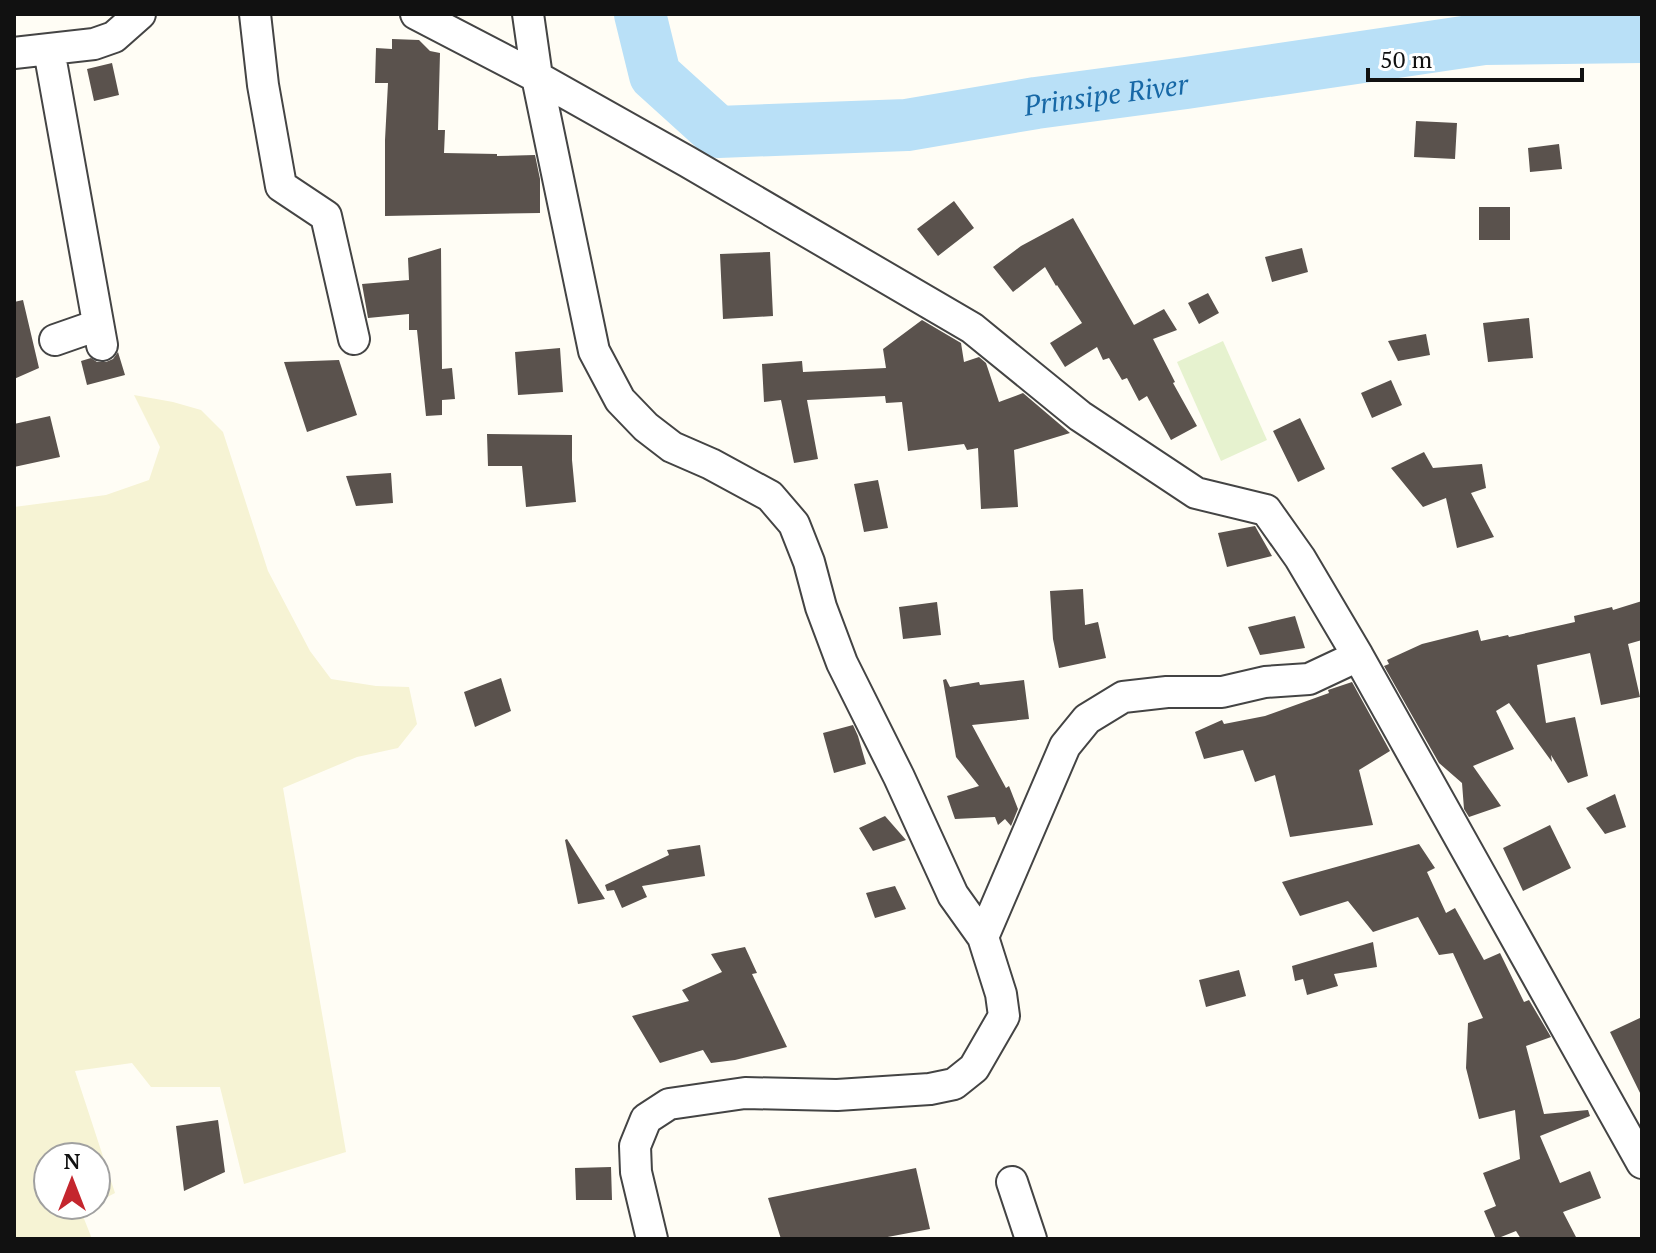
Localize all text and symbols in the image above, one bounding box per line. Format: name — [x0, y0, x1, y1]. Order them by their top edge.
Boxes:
scale bar — [1368, 32, 1582, 82]
text: 50 m — [1380, 43, 1432, 75]
water label: Prinsipe River — [1019, 64, 1191, 124]
north arrow — [32, 1141, 112, 1221]
text: N — [64, 1146, 81, 1175]

